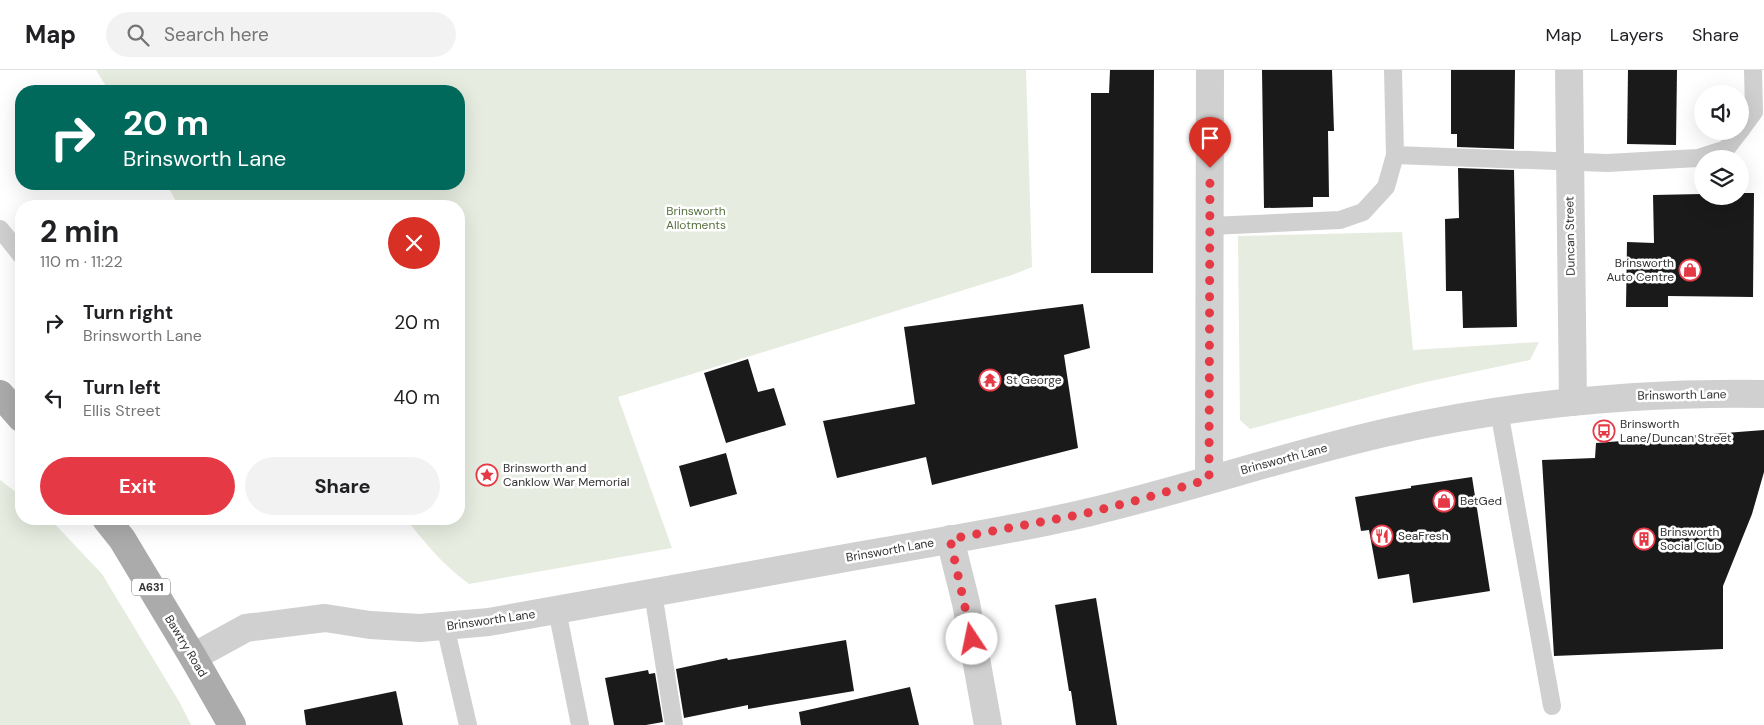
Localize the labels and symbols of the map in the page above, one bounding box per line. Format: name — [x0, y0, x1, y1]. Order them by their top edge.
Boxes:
pin — [1189, 117, 1231, 168]
street label: Duncan Street — [1561, 196, 1579, 276]
park label: Brinsworth Allotments — [666, 203, 726, 233]
place label: Brinsworth Auto Centre — [1606, 255, 1674, 285]
shop icon: Brinsworth Auto Centre — [1678, 258, 1702, 282]
temple icon: St George — [978, 368, 1002, 392]
place label: St George — [1006, 372, 1062, 388]
street label: Brinsworth Lane — [1637, 386, 1727, 404]
place label: Brinsworth Lane/Duncan Street — [1620, 416, 1732, 446]
bus stop icon: Brinsworth Lane/Duncan Street — [1592, 419, 1616, 443]
street label: Brinsworth Lane — [1239, 440, 1329, 478]
place label: Brinsworth and Canklow War Memorial — [503, 460, 629, 490]
place icon: Brinsworth and Canklow War Memorial — [475, 463, 499, 487]
shop icon: BetGed — [1432, 489, 1456, 513]
place label: BetGed — [1460, 493, 1502, 509]
restaurant icon: SeaFresh — [1370, 524, 1394, 548]
place label: Brinsworth Social Club — [1660, 524, 1722, 554]
building icon: Brinsworth Social Club — [1632, 527, 1656, 551]
place label: SeaFresh — [1398, 528, 1449, 544]
street label: Brinsworth Lane — [845, 534, 935, 566]
road number: A631 — [132, 578, 170, 596]
street label: Brinsworth Lane — [446, 606, 536, 634]
street label: Bawtry Road — [161, 612, 211, 680]
position arrow — [945, 612, 997, 664]

